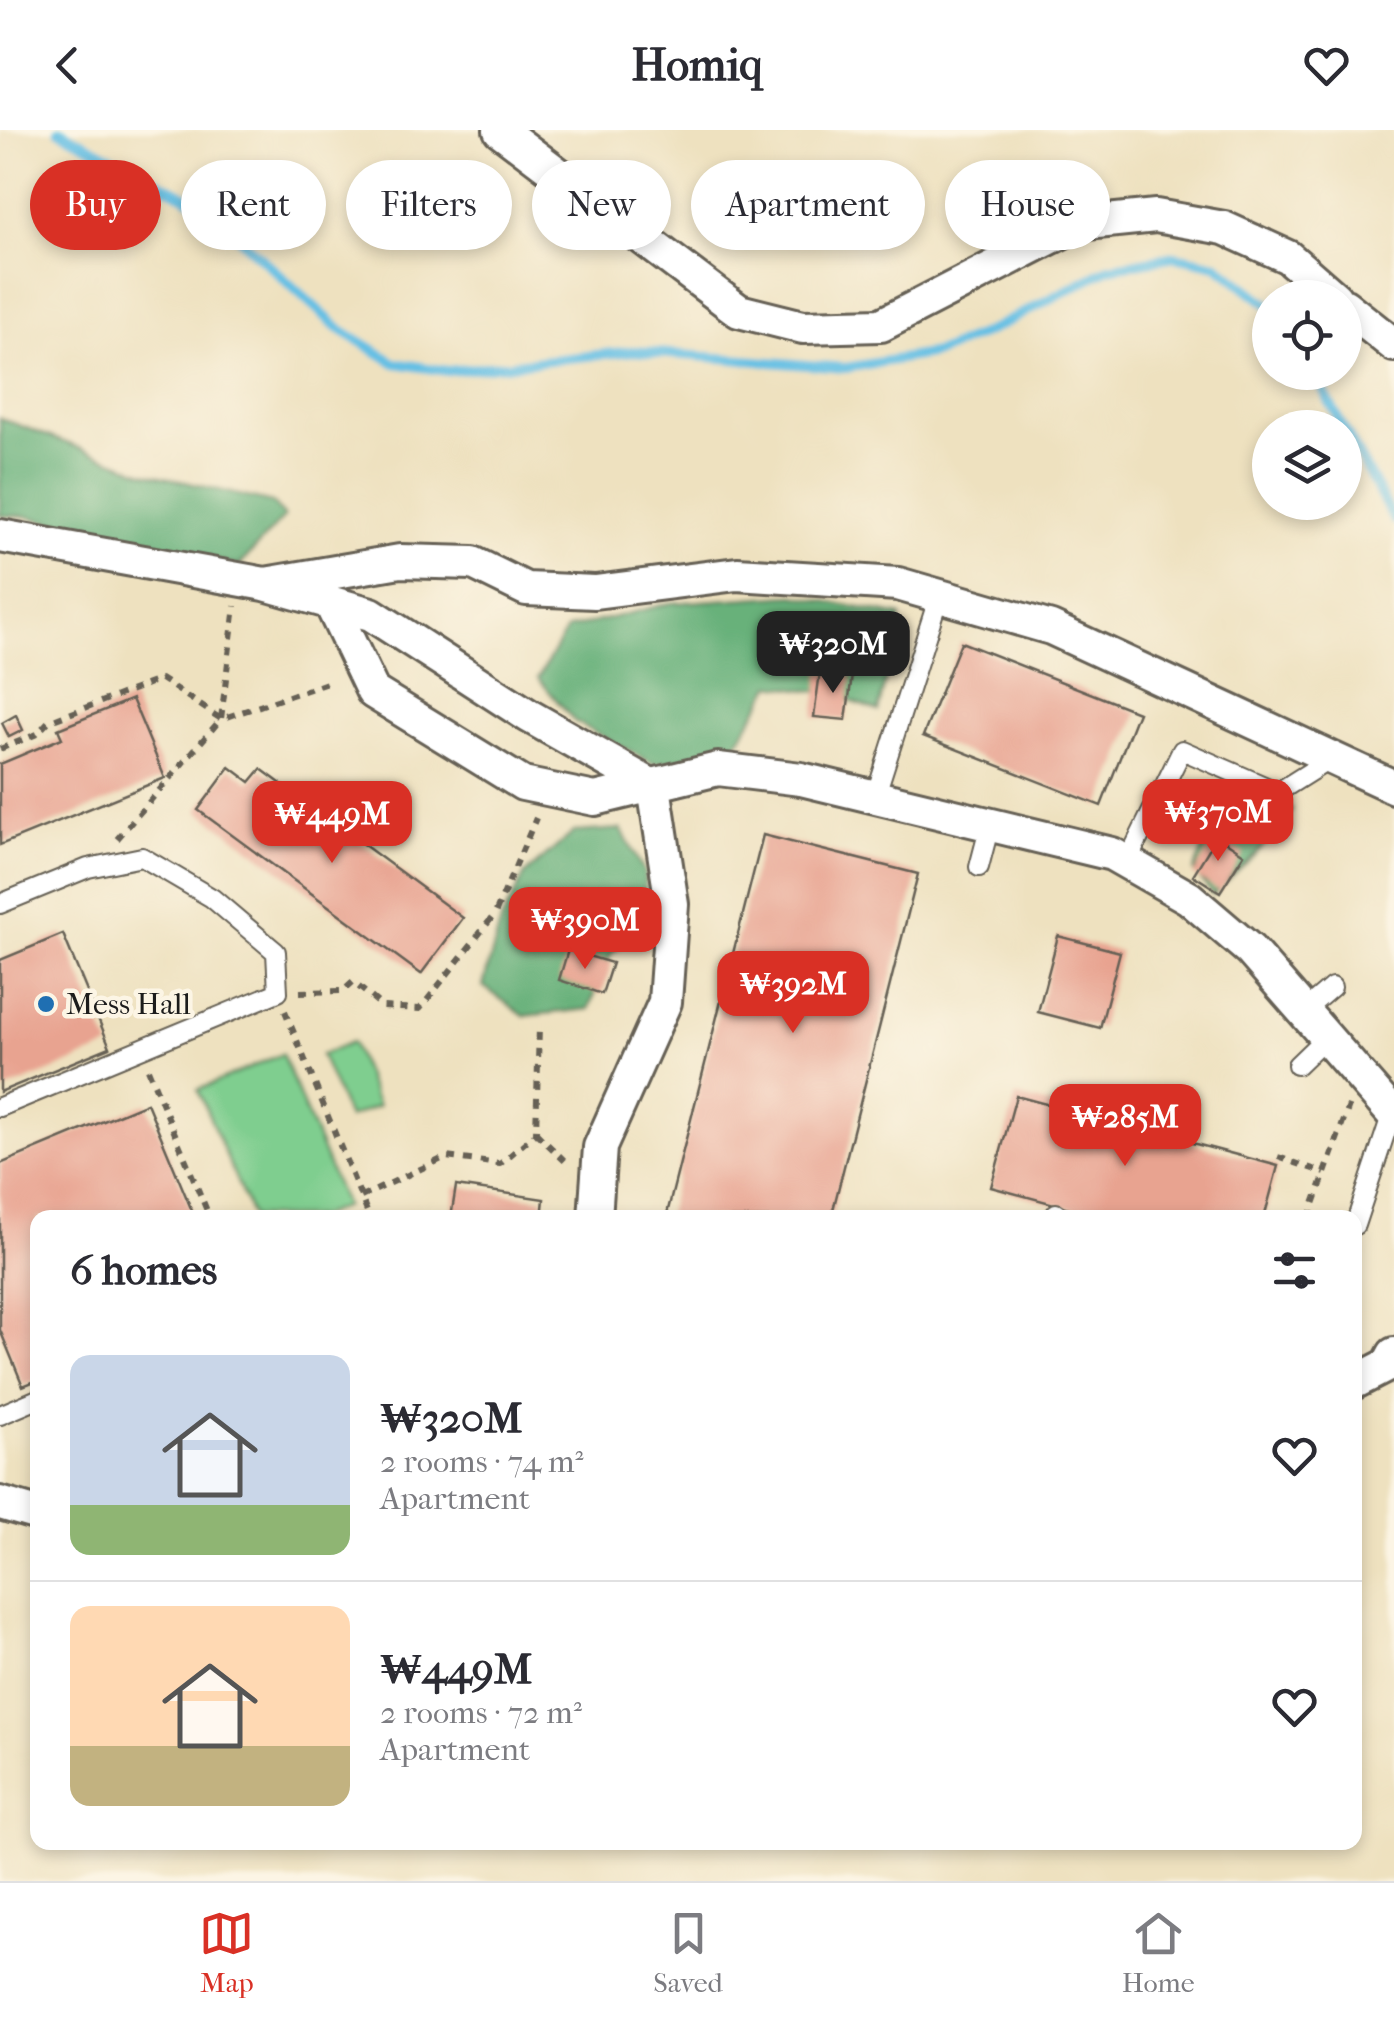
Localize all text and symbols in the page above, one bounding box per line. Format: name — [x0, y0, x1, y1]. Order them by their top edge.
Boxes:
icon: back — [40, 38, 95, 93]
icon: heart — [1299, 38, 1354, 93]
text: Homiq — [631, 39, 763, 92]
chip: Buy — [30, 160, 161, 250]
chip: Rent — [181, 160, 326, 250]
chip: Filters — [346, 160, 512, 250]
chip: New — [532, 160, 671, 250]
chip: Apartment — [691, 160, 925, 250]
chip: House — [945, 160, 1110, 250]
map controls — [1252, 280, 1362, 520]
button: locate — [1252, 280, 1362, 390]
button: layers — [1252, 410, 1362, 520]
pin: ₩320M — [763, 611, 903, 696]
text: ₩320M — [779, 625, 887, 662]
pin: ₩370M — [1148, 779, 1288, 864]
pin: ₩449M — [262, 781, 402, 866]
text: ₩370M — [1164, 793, 1272, 830]
text: ₩449M — [274, 795, 390, 832]
pin: ₩390M — [515, 887, 655, 972]
text: ₩390M — [531, 901, 639, 938]
pin: ₩392M — [723, 951, 863, 1036]
text: ₩392M — [739, 965, 847, 1002]
place label: Mess Hall — [66, 987, 191, 1022]
marker: Mess Hall — [35, 993, 57, 1015]
pin: ₩285M — [1055, 1084, 1195, 1169]
text: ₩285M — [1071, 1098, 1179, 1135]
icon: filters — [1267, 1243, 1322, 1298]
text: 6 homes — [70, 1246, 217, 1295]
text: ₩320M — [380, 1394, 522, 1443]
icon: home — [150, 1395, 270, 1515]
icon: heart — [1267, 1428, 1322, 1483]
text: 2 rooms · 74 m² — [380, 1443, 584, 1480]
text: Apartment — [380, 1480, 530, 1517]
text: ₩449M — [380, 1645, 532, 1694]
icon: home — [150, 1646, 270, 1766]
icon: heart — [1267, 1679, 1322, 1734]
text: 2 rooms · 72 m² — [380, 1694, 582, 1731]
text: Apartment — [380, 1731, 530, 1768]
tab: Map — [199, 1906, 254, 1999]
tab: Saved — [653, 1906, 723, 1999]
tab: Home — [1122, 1906, 1195, 1999]

